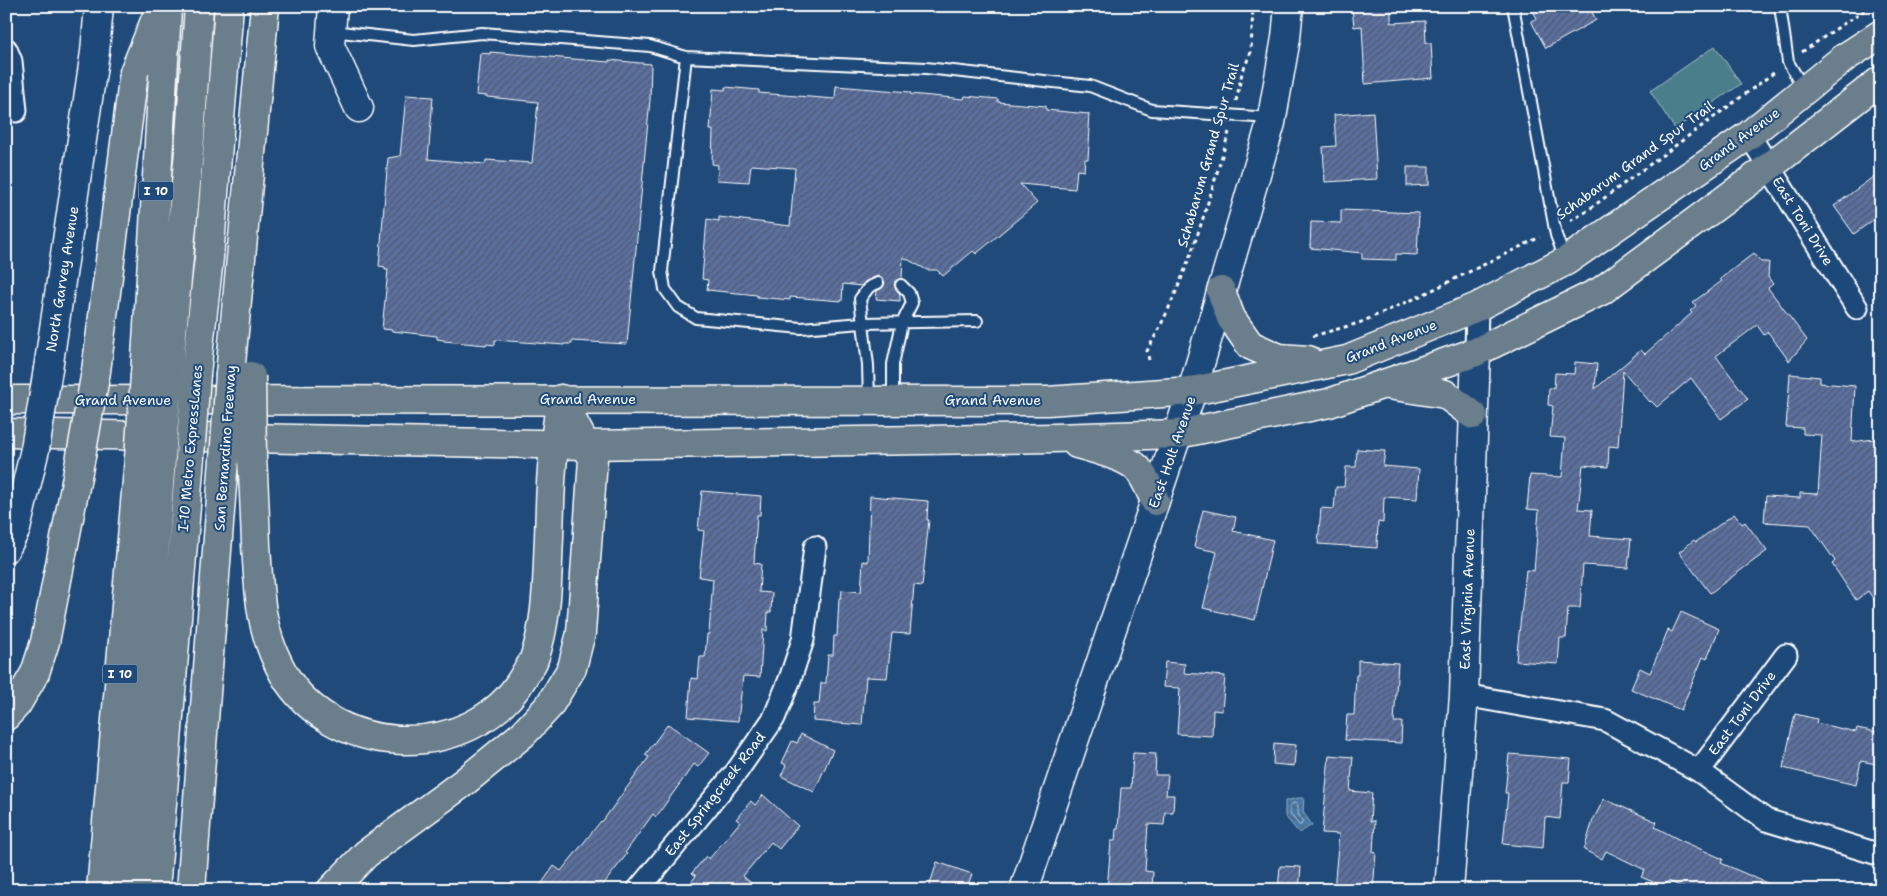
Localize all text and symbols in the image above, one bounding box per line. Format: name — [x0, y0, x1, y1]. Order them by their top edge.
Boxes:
street label: Schabarum Grand Spur Trail — [1173, 60, 1243, 249]
street label: Schabarum Grand Spur Trail — [1552, 96, 1718, 223]
street label: Grand Avenue — [1695, 103, 1783, 175]
street label: East Toni Drive — [1768, 173, 1838, 269]
road number: I 10 — [138, 182, 174, 200]
street label: North Garvey Avenue — [42, 205, 82, 353]
street label: Grand Avenue — [1343, 315, 1439, 367]
street label: I-10 Metro ExpressLanes — [174, 364, 206, 532]
street label: San Bernardino Freeway — [210, 365, 240, 531]
street label: Grand Avenue — [540, 390, 636, 408]
street label: Grand Avenue — [75, 391, 171, 409]
street label: Grand Avenue — [945, 391, 1041, 409]
street label: East Holt Avenue — [1144, 393, 1200, 511]
street label: East Virginia Avenue — [1456, 528, 1478, 670]
road number: I 10 — [102, 664, 138, 684]
street label: East Toni Drive — [1704, 667, 1780, 759]
street label: East Springcreek Road — [661, 728, 769, 860]

